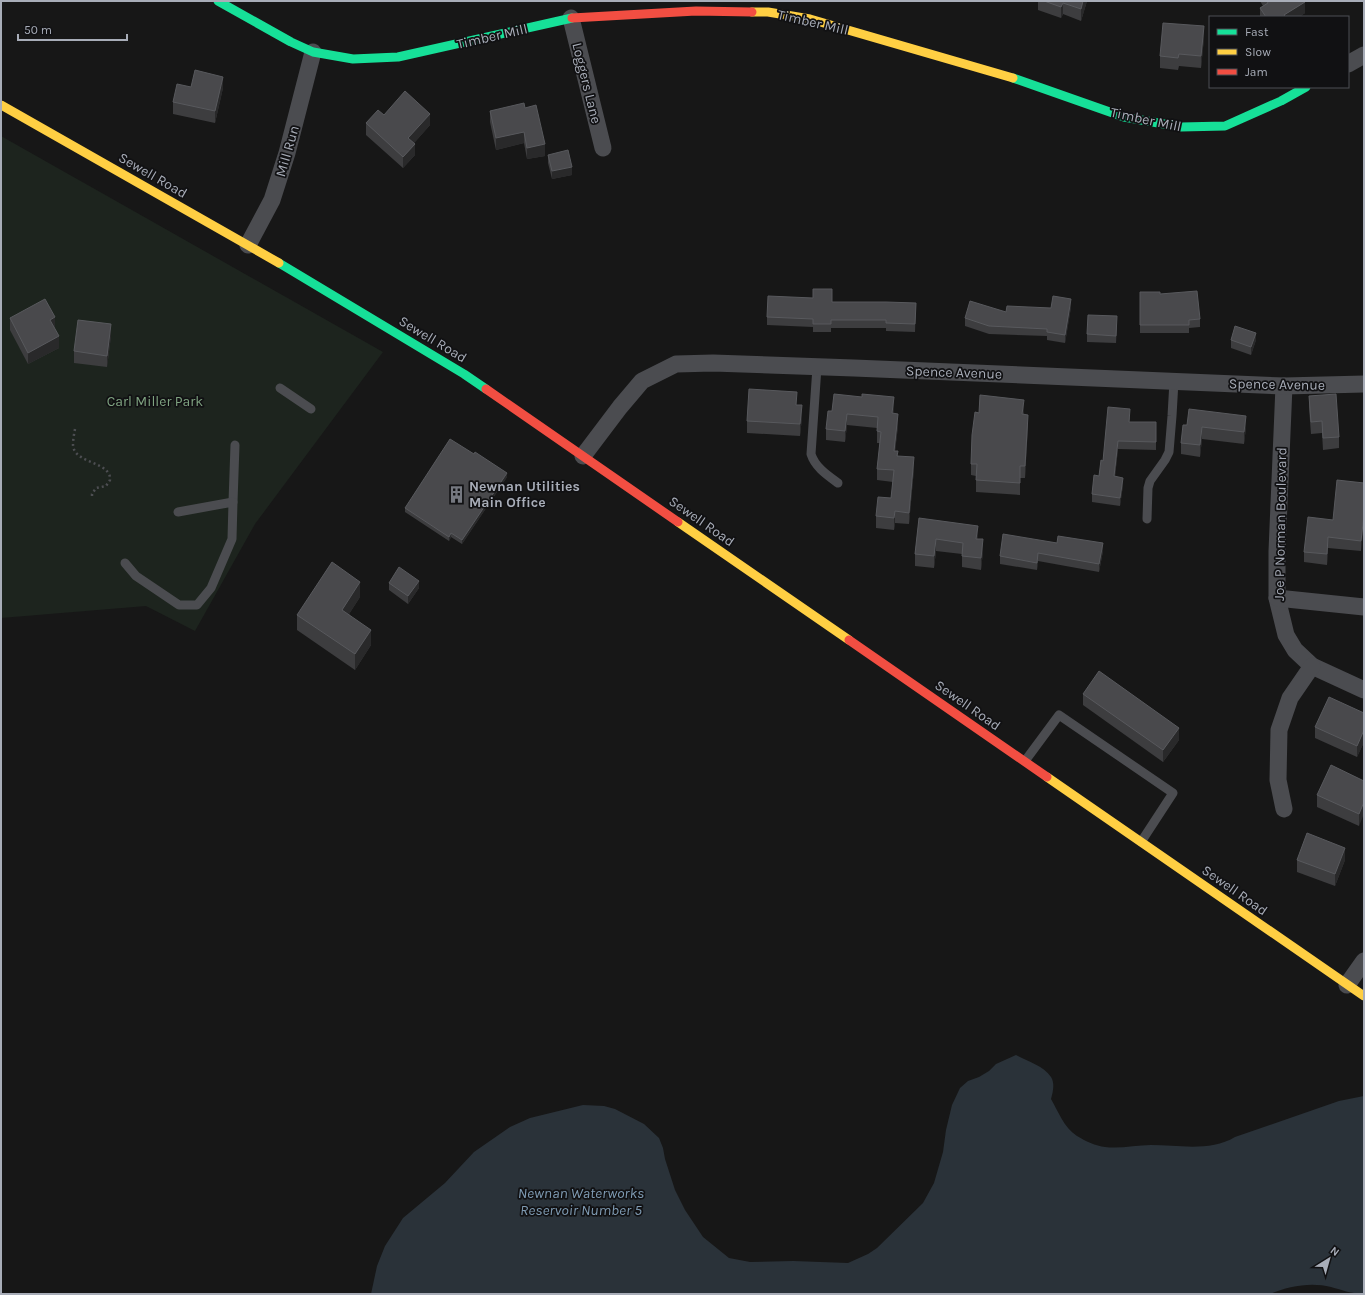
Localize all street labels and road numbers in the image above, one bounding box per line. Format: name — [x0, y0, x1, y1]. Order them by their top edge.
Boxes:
street label: Timber Mill — [776, 6, 850, 39]
street label: Timber Mill — [455, 20, 529, 53]
street label: Loggers Lane — [568, 41, 605, 125]
street label: Timber Mill — [1109, 104, 1183, 135]
street label: Mill Run — [272, 123, 303, 179]
street label: Sewell Road — [115, 149, 190, 202]
street label: Sewell Road — [396, 312, 470, 366]
street label: Spence Avenue — [906, 362, 1002, 383]
street label: Spence Avenue — [1229, 375, 1325, 394]
street label: Joe P Norman Boulevard — [1271, 447, 1290, 601]
street label: Sewell Road — [666, 493, 738, 550]
street label: Sewell Road — [932, 677, 1004, 734]
street label: Sewell Road — [1199, 862, 1271, 919]

